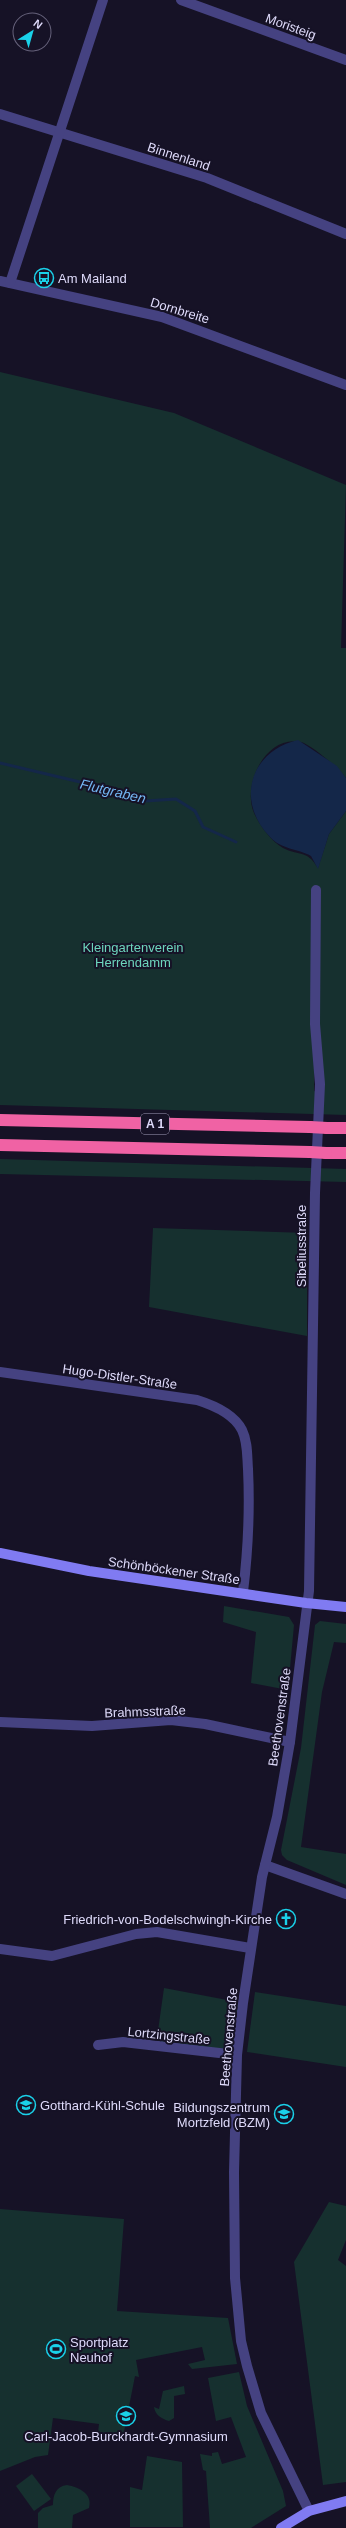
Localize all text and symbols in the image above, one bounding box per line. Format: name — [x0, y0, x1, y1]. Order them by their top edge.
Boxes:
street label: Moristeig — [263, 10, 318, 43]
north arrow — [12, 12, 52, 52]
text: N — [31, 17, 45, 31]
street label: Binnenland — [146, 139, 212, 174]
bus stop icon: Am Mailand — [33, 267, 55, 289]
place label: Am Mailand — [58, 271, 127, 286]
street label: Dornbreite — [149, 294, 211, 327]
water label: Flutgraben — [79, 776, 148, 806]
park label: Kleingartenverein Herrendamm — [82, 940, 184, 970]
road number: A 1 — [141, 1114, 169, 1134]
street label: Sibeliusstraße — [294, 1205, 309, 1287]
street label: Hugo-Distler-Straße — [62, 1361, 178, 1392]
street label: Schönböckener Straße — [107, 1554, 241, 1587]
street label: Beethovenstraße — [265, 1667, 294, 1767]
street label: Brahmsstraße — [104, 1703, 186, 1720]
church icon: Friedrich-von-Bodelschwingh-Kirche — [275, 1908, 297, 1930]
place label: Friedrich-von-Bodelschwingh-Kirche — [63, 1912, 272, 1927]
street label: Beethovenstraße — [217, 1987, 240, 2087]
street label: Lortzingstraße — [127, 2024, 211, 2047]
school or university icon: Gotthard-Kühl-Schule — [15, 2094, 37, 2116]
place label: Gotthard-Kühl-Schule — [40, 2098, 165, 2113]
place label: Bildungszentrum Mortzfeld (BZM) — [173, 2100, 270, 2130]
school or university icon: Bildungszentrum Mortzfeld (BZM) — [273, 2103, 295, 2125]
place label: Sportplatz Neuhof — [70, 2335, 129, 2365]
sports icon: Sportplatz Neuhof — [45, 2338, 67, 2360]
school or university icon: Carl-Jacob-Burckhardt-Gymnasium — [115, 2405, 137, 2427]
place label: Carl-Jacob-Burckhardt-Gymnasium — [24, 2429, 228, 2444]

